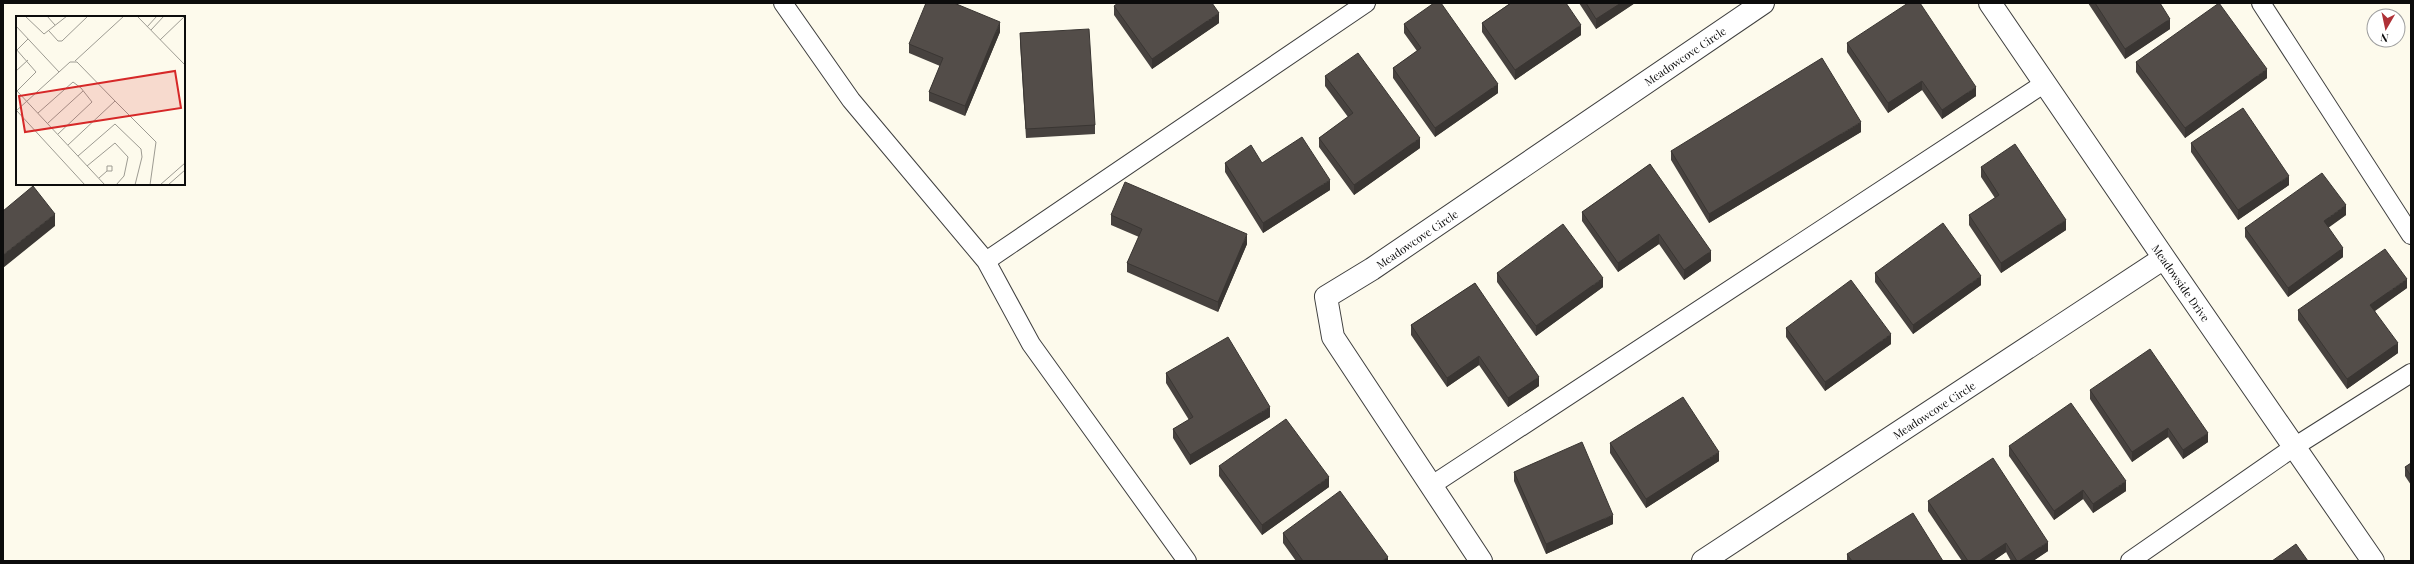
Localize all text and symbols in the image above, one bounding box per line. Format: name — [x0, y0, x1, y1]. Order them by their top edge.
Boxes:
north arrow — [2366, 8, 2406, 48]
inset map — [16, 16, 185, 185]
street label: Meadowcove Circle — [1641, 23, 1729, 89]
text: N — [2379, 30, 2389, 46]
street label: Meadowcove Circle — [1373, 206, 1461, 272]
street label: Meadowside Drive — [2149, 241, 2213, 325]
street label: Meadowcove Circle — [1890, 377, 1978, 442]

